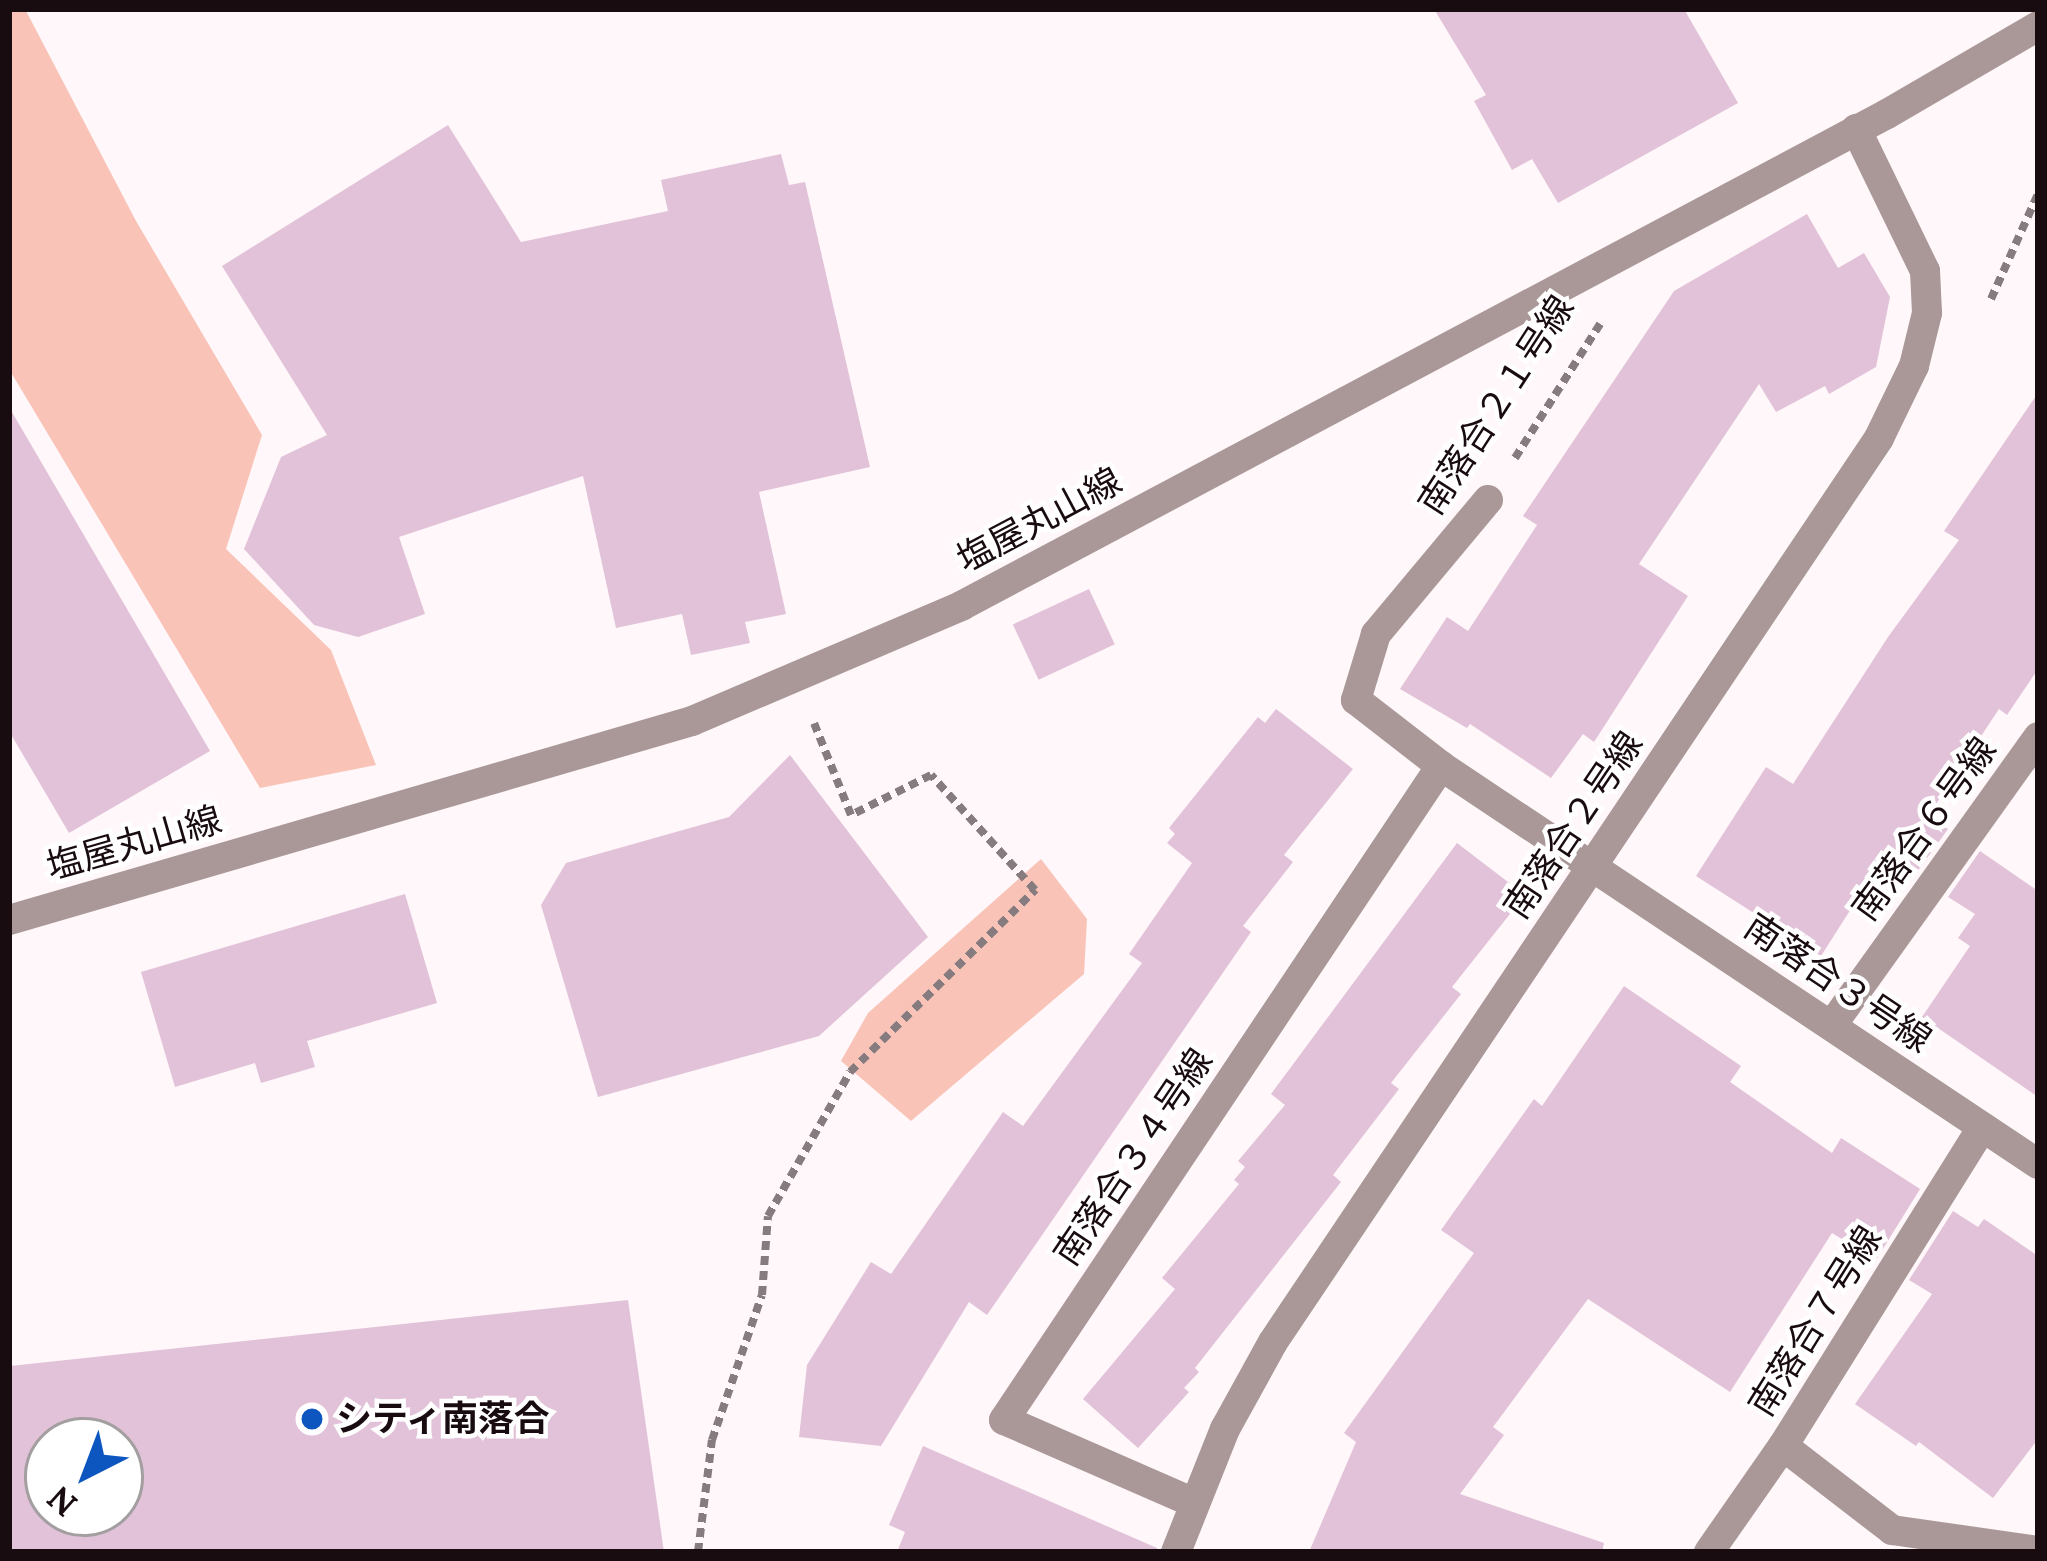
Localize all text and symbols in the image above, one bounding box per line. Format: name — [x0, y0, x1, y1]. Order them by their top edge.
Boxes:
street label: 南落合２１号線 — [1409, 288, 1583, 522]
street label: 塩屋丸山線 — [949, 459, 1129, 581]
street label: 南落合２号線 — [1495, 723, 1651, 927]
street label: 南落合６号線 — [1843, 729, 2005, 929]
street label: 塩屋丸山線 — [42, 797, 226, 889]
street label: 南落合３号線 — [1736, 905, 1940, 1061]
street label: 南落合３４号線 — [1045, 1040, 1221, 1274]
street label: 南落合７号線 — [1739, 1218, 1891, 1424]
place label: シティ南落合 — [336, 1397, 552, 1441]
marker: シティ南落合 — [299, 1406, 325, 1432]
north arrow — [24, 1417, 144, 1537]
text: N — [38, 1477, 85, 1526]

